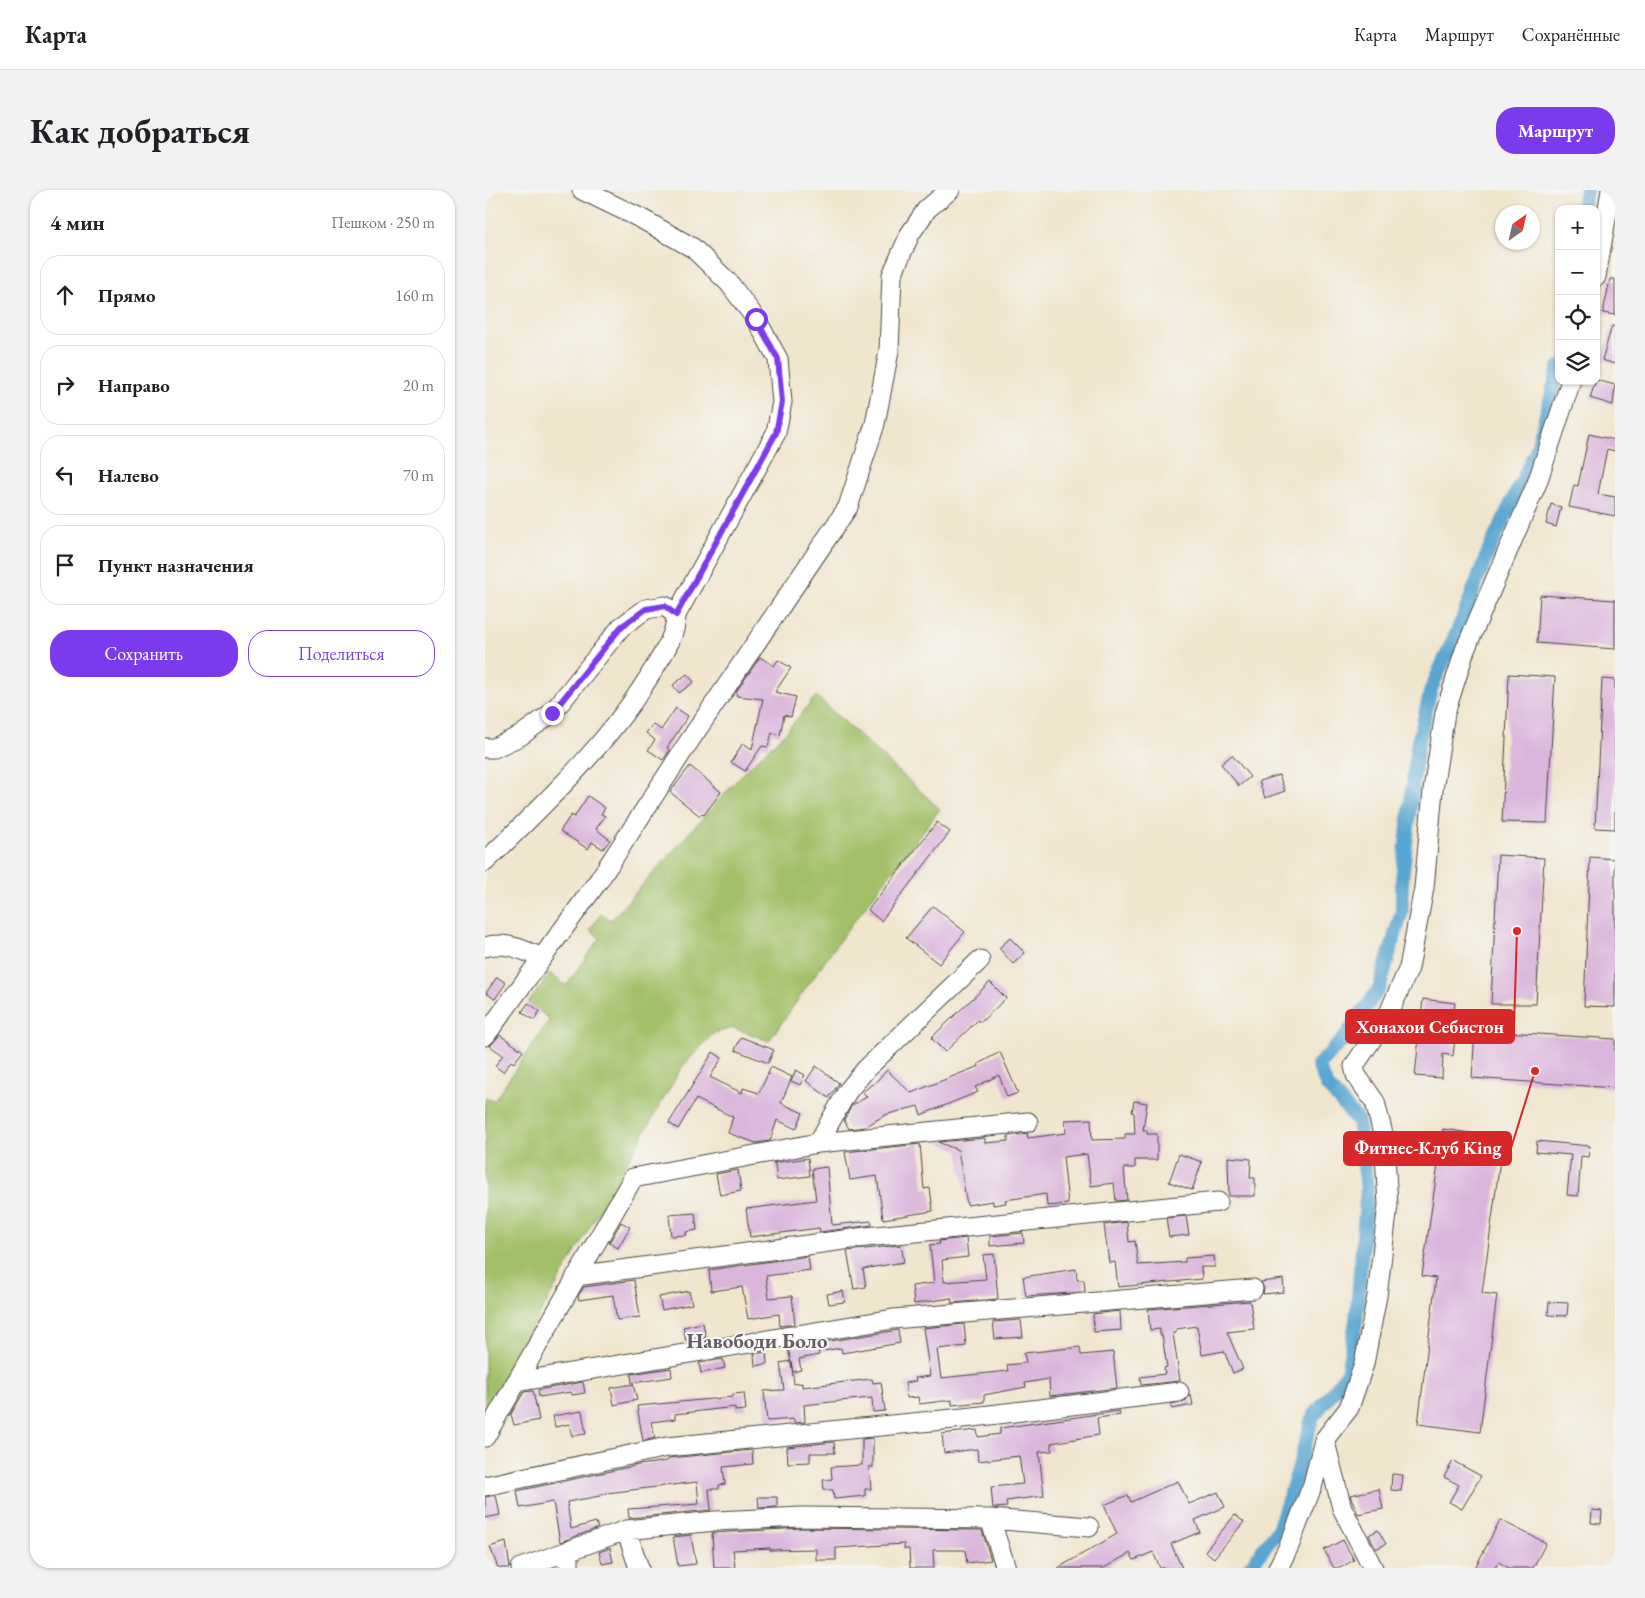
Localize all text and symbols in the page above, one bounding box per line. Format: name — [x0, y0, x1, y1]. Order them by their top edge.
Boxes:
text: Карта — [25, 19, 87, 50]
text: Карта — [1354, 23, 1397, 46]
text: Маршрут — [1425, 23, 1494, 46]
text: Сохранённые — [1522, 23, 1620, 46]
button: Маршрут — [1496, 107, 1615, 154]
text: Как добраться — [30, 108, 250, 153]
north arrow — [1495, 205, 1540, 250]
map controls — [1555, 205, 1600, 385]
button: + — [1555, 205, 1600, 250]
text: 4 мин — [50, 209, 105, 236]
text: Пешком · 250 m — [331, 212, 435, 233]
button: − — [1555, 250, 1600, 295]
icon: ahead — [51, 281, 79, 309]
text: Прямо — [98, 283, 156, 308]
text: 160 m — [395, 285, 434, 306]
button: locate — [1555, 295, 1600, 340]
route start — [745, 308, 768, 331]
button: layers — [1555, 340, 1600, 385]
icon: right — [51, 371, 79, 399]
text: Направо — [98, 373, 170, 398]
text: 20 m — [403, 375, 434, 396]
icon: left — [51, 461, 79, 489]
text: Налево — [98, 463, 159, 488]
text: 70 m — [403, 465, 434, 486]
icon: arrive — [51, 551, 79, 579]
text: Пункт назначения — [98, 553, 254, 578]
button: Сохранить — [50, 630, 238, 677]
button: Поделиться — [248, 630, 435, 677]
route end — [541, 702, 564, 725]
callout: Хонахои Себистон — [1346, 1010, 1514, 1043]
text: Хонахои Себистон — [1355, 1015, 1504, 1038]
callout: Фитнес-Клуб King — [1344, 1132, 1511, 1165]
text: Фитнес-Клуб King — [1355, 1136, 1502, 1159]
district label: Навободи Боло — [687, 1327, 828, 1354]

